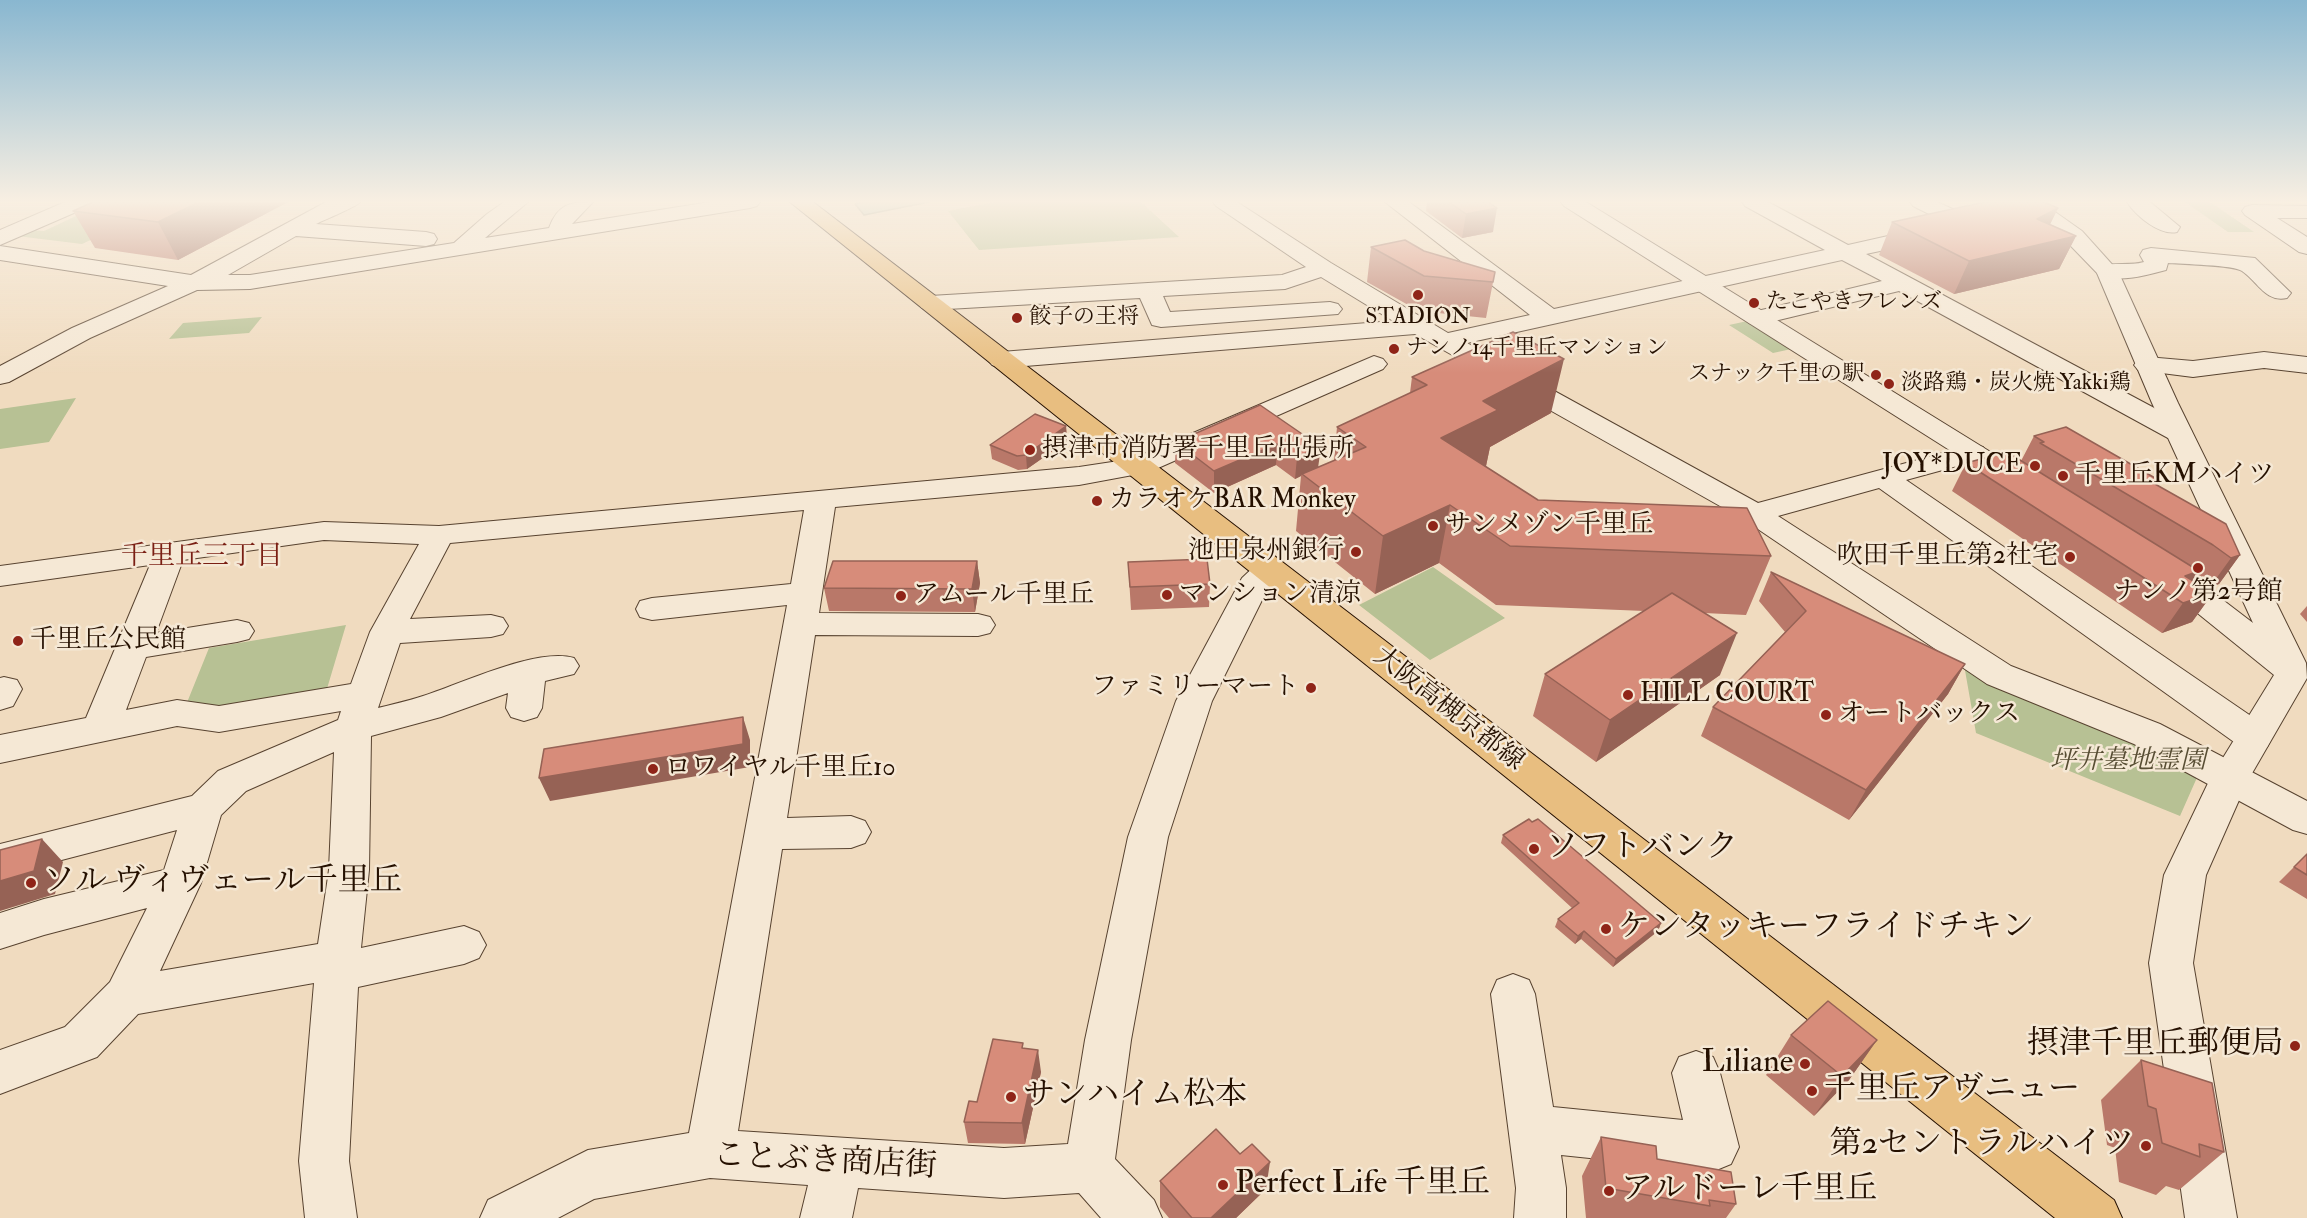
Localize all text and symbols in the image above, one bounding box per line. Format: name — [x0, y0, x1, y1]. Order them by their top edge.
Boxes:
marker: STADION — [1411, 288, 1425, 302]
place label: たこやきフレンズ — [1766, 290, 1942, 316]
marker: たこやきフレンズ — [1747, 296, 1761, 310]
place label: 餃子の王将 — [1029, 305, 1139, 331]
place label: STADION — [1365, 305, 1471, 331]
marker: 餃子の王将 — [1010, 311, 1024, 325]
place label: ナンノ14千里丘マンション — [1406, 336, 1668, 362]
marker: ナンノ14千里丘マンション — [1387, 342, 1401, 356]
place label: スナック千里の駅 — [1688, 362, 1864, 388]
marker: スナック千里の駅 — [1869, 368, 1883, 382]
place label: 淡路鶏・炭火焼 Yakki鶏 — [1901, 371, 2131, 397]
marker: 淡路鶏・炭火焼 Yakki鶏 — [1882, 377, 1896, 391]
place label: 摂津市消防署千里丘出張所 — [1042, 434, 1354, 466]
marker: 摂津市消防署千里丘出張所 — [1023, 443, 1037, 457]
place label: JOY*DUCE — [1882, 450, 2023, 482]
marker: JOY*DUCE — [2028, 459, 2042, 473]
place label: 千里丘KMハイツ — [2075, 460, 2274, 492]
marker: 千里丘KMハイツ — [2056, 469, 2070, 483]
place label: カラオケBAR Monkey — [1109, 485, 1356, 517]
marker: カラオケBAR Monkey — [1090, 494, 1104, 508]
place label: サンメゾン千里丘 — [1445, 510, 1653, 542]
marker: サンメゾン千里丘 — [1426, 519, 1440, 533]
place label: 池田泉州銀行 — [1188, 536, 1344, 568]
place label: 吹田千里丘第2社宅 — [1837, 541, 2058, 573]
district label: 千里丘三丁目 — [121, 542, 283, 574]
marker: 池田泉州銀行 — [1349, 545, 1363, 559]
marker: 吹田千里丘第2社宅 — [2063, 550, 2077, 564]
marker: ナンノ第2号館 — [2191, 561, 2205, 575]
place label: ナンノ第2号館 — [2113, 577, 2283, 609]
place label: マンション清涼 — [1179, 579, 1361, 611]
place label: アムール千里丘 — [913, 580, 1094, 612]
marker: マンション清涼 — [1160, 588, 1174, 602]
marker: アムール千里丘 — [894, 589, 908, 603]
place label: 千里丘公民館 — [30, 625, 186, 657]
marker: 千里丘公民館 — [11, 634, 25, 648]
street label: 大阪高槻京都線 — [1367, 642, 1529, 778]
place label: ファミリーマート — [1091, 672, 1299, 704]
place label: HILL COURT — [1640, 679, 1814, 711]
marker: ファミリーマート — [1304, 681, 1318, 695]
marker: HILL COURT — [1621, 688, 1635, 702]
place label: オートバックス — [1838, 699, 2020, 731]
marker: オートバックス — [1819, 708, 1833, 722]
park label: 坪井墓地霊園 — [2050, 746, 2206, 778]
place label: ロワイヤル千里丘10 — [665, 753, 895, 785]
marker: ロワイヤル千里丘10 — [646, 762, 660, 776]
place label: ソフトバンク — [1546, 830, 1738, 868]
marker: ソフトバンク — [1527, 842, 1541, 856]
place label: ソル ヴィヴェール千里丘 — [43, 864, 402, 902]
marker: ソル ヴィヴェール千里丘 — [24, 876, 38, 890]
place label: ケンタッキーフライドチキン — [1618, 910, 2034, 948]
marker: ケンタッキーフライドチキン — [1599, 922, 1613, 936]
place label: 摂津千里丘郵便局 — [2027, 1027, 2283, 1065]
marker: 摂津千里丘郵便局 — [2288, 1039, 2302, 1053]
place label: Liliane — [1702, 1045, 1793, 1083]
marker: Liliane — [1798, 1057, 1812, 1071]
place label: 千里丘アヴニュー — [1824, 1072, 2080, 1110]
place label: サンハイム松本 — [1023, 1078, 1247, 1116]
marker: 千里丘アヴニュー — [1805, 1084, 1819, 1098]
marker: サンハイム松本 — [1004, 1090, 1018, 1104]
place label: 第2セントラルハイツ — [1830, 1127, 2134, 1165]
street label: ことぶき商店街 — [712, 1138, 938, 1188]
marker: 第2セントラルハイツ — [2139, 1139, 2153, 1153]
place label: Perfect Life 千里丘 — [1235, 1166, 1490, 1204]
place label: アルドーレ千里丘 — [1621, 1172, 1877, 1210]
marker: Perfect Life 千里丘 — [1216, 1178, 1230, 1192]
marker: アルドーレ千里丘 — [1602, 1184, 1616, 1198]

